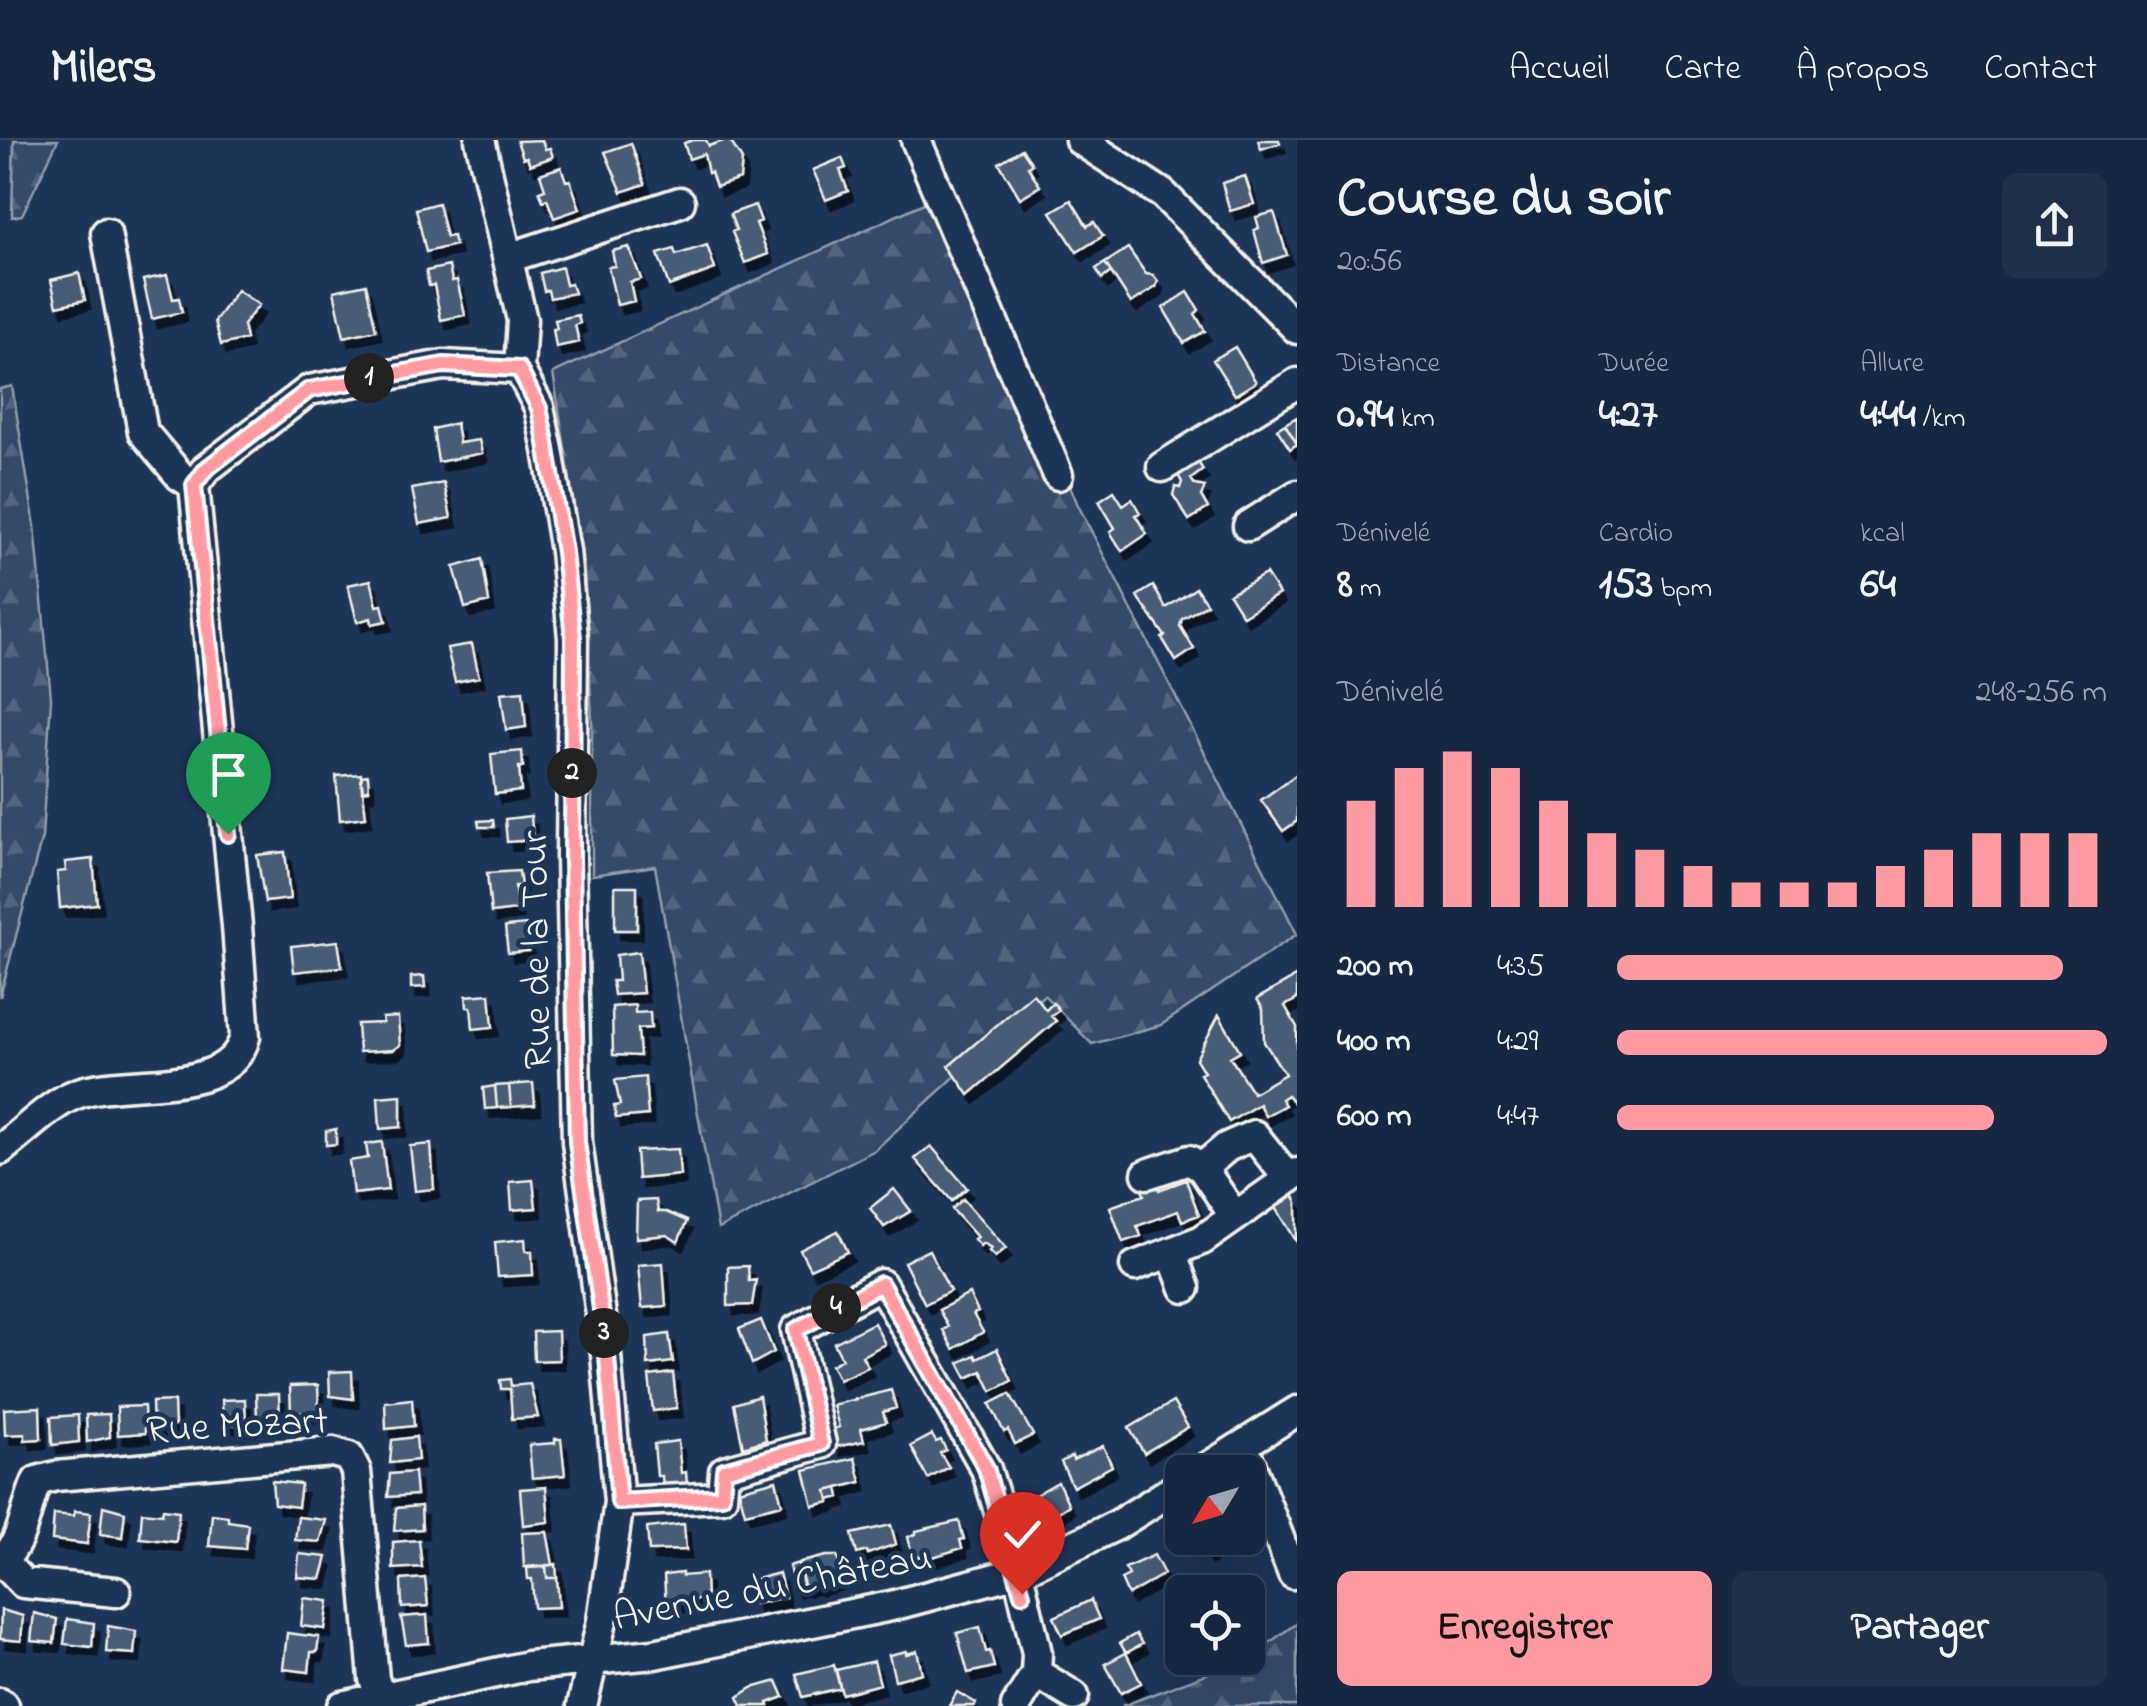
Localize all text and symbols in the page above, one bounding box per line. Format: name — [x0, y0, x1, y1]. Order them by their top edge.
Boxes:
text: Milers — [50, 34, 157, 104]
text: Accueil — [1509, 44, 1609, 95]
text: Carte — [1664, 44, 1741, 95]
text: À propos — [1796, 44, 1929, 95]
text: Contact — [1984, 44, 2097, 95]
text: Course du soir — [1337, 161, 1670, 241]
button: share — [2002, 173, 2107, 278]
text: 20:56 — [1337, 239, 1402, 286]
text: Distance — [1337, 344, 1440, 385]
text: Durée — [1599, 344, 1669, 385]
text: Allure — [1860, 344, 1924, 385]
pin: 1 — [344, 353, 394, 403]
text: 1 — [365, 357, 373, 398]
text: 0.94 — [1337, 385, 1394, 446]
text: 4:27 — [1599, 385, 1658, 446]
text: 4:44 — [1860, 385, 1916, 446]
text: km — [1394, 399, 1435, 440]
text: /km — [1916, 399, 1966, 440]
text: Dénivelé — [1337, 514, 1430, 555]
text: Cardio — [1599, 514, 1673, 555]
text: kcal — [1860, 514, 1905, 555]
text: 8 — [1337, 555, 1353, 616]
text: 153 — [1599, 555, 1653, 616]
text: 64 — [1860, 555, 1896, 616]
text: m — [1353, 569, 1382, 610]
text: bpm — [1653, 569, 1712, 610]
text: Dénivelé — [1337, 670, 1444, 717]
text: 248–256 m — [1976, 670, 2107, 717]
pin — [186, 732, 271, 835]
icon: arrive — [201, 747, 256, 802]
pin: 2 — [547, 748, 597, 798]
text: 2 — [565, 752, 579, 793]
street label: Rue de la Tour — [507, 829, 570, 1070]
text: 200 m — [1337, 944, 1413, 991]
text: 4:35 — [1497, 944, 1544, 991]
text: 400 m — [1337, 1019, 1411, 1066]
text: 4:29 — [1497, 1019, 1538, 1066]
text: 600 m — [1337, 1094, 1412, 1141]
text: 4:47 — [1497, 1094, 1539, 1141]
pin: 4 — [811, 1283, 861, 1333]
text: 4 — [830, 1287, 842, 1328]
pin: 3 — [579, 1308, 629, 1358]
text: 3 — [598, 1312, 610, 1353]
street label: Rue Mozart — [145, 1393, 330, 1462]
north arrow — [1165, 1455, 1265, 1555]
map controls — [1165, 1455, 1265, 1675]
pin — [980, 1492, 1065, 1595]
icon: check — [995, 1507, 1050, 1562]
street label: Avenue du Château — [609, 1530, 937, 1649]
button: Enregistrer — [1337, 1571, 1712, 1686]
button: Partager — [1732, 1571, 2107, 1686]
button: locate — [1165, 1575, 1265, 1675]

